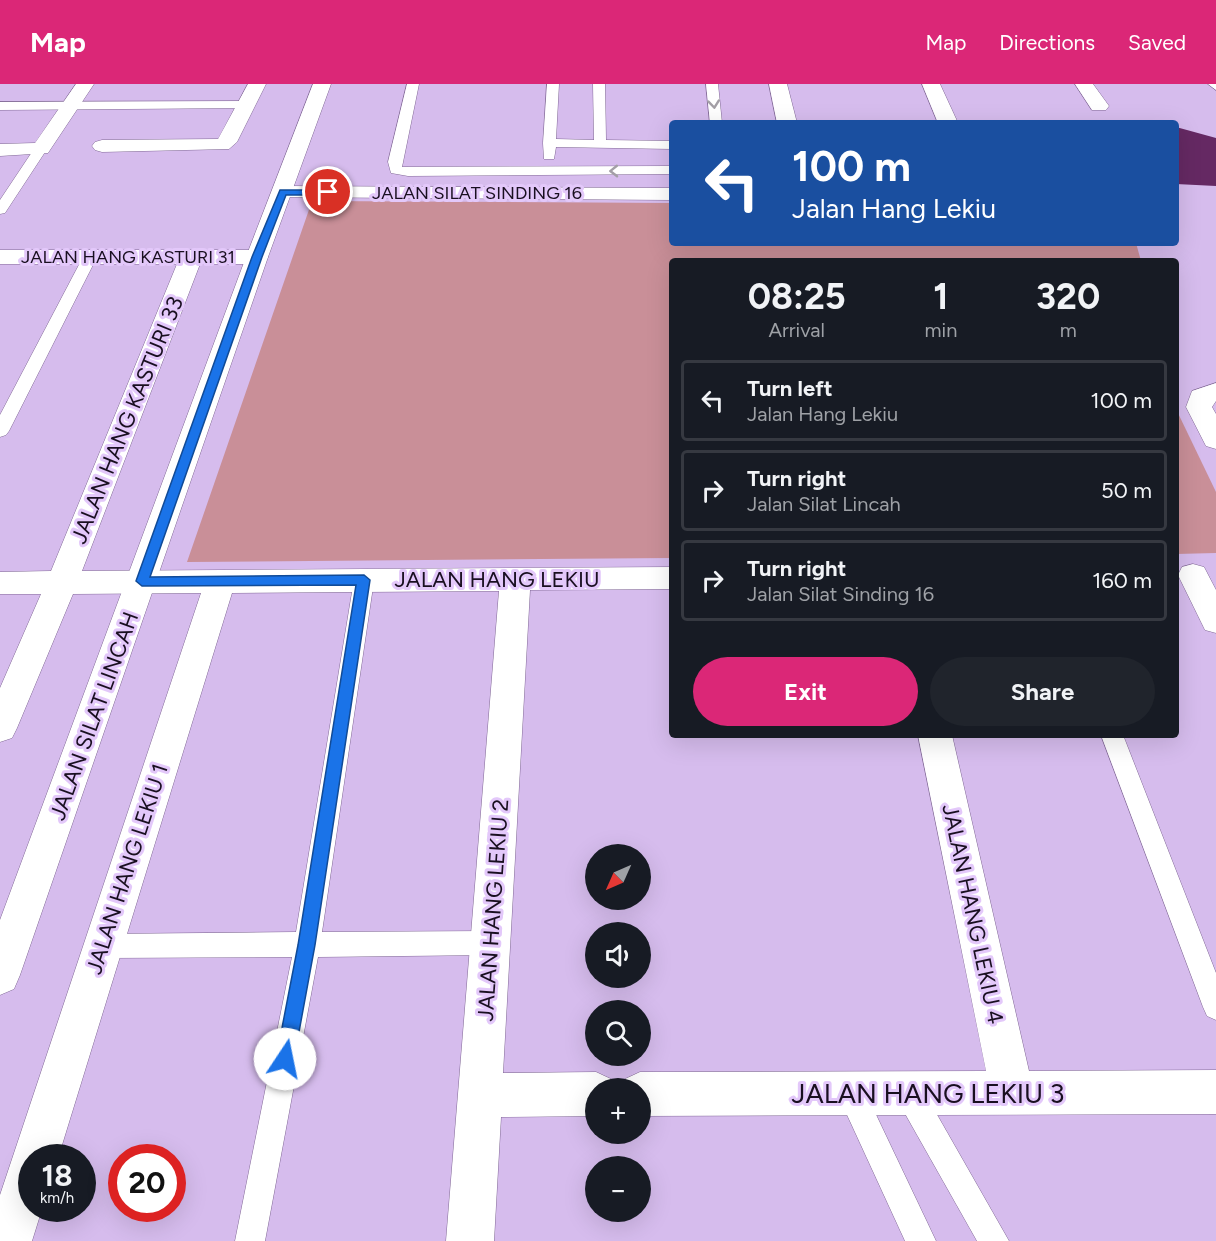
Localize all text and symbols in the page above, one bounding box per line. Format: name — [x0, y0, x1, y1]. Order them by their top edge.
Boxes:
text: Map — [30, 25, 86, 59]
text: Map — [925, 30, 966, 55]
text: Directions — [999, 30, 1095, 55]
text: Saved — [1128, 30, 1186, 55]
one-way arrow — [707, 99, 720, 108]
text: 100 m — [792, 141, 911, 192]
icon: left — [693, 144, 771, 222]
one-way arrow — [609, 164, 618, 177]
pin — [302, 166, 353, 217]
icon: arrive — [311, 175, 344, 208]
street label: JALAN SILAT SINDING 16 — [372, 182, 582, 204]
text: Jalan Hang Lekiu — [792, 192, 996, 225]
street label: JALAN HANG KASTURI 31 — [21, 246, 235, 268]
text: 08:25 — [748, 275, 846, 318]
text: 1 — [933, 275, 948, 318]
text: 320 — [1036, 275, 1100, 318]
street label: JALAN HANG KASTURI 33 — [65, 292, 189, 548]
text: Arrival — [769, 318, 825, 342]
text: min — [924, 318, 957, 342]
text: m — [1060, 318, 1077, 342]
text: Turn left — [747, 375, 833, 402]
icon: left — [696, 384, 729, 417]
text: 100 m — [1091, 387, 1152, 414]
text: Jalan Hang Lekiu — [747, 402, 898, 426]
text: Turn right — [747, 465, 846, 492]
icon: right — [696, 474, 729, 507]
text: 50 m — [1101, 477, 1152, 504]
text: Jalan Silat Lincah — [747, 492, 901, 516]
text: Turn right — [747, 555, 846, 582]
icon: right — [696, 564, 729, 597]
street label: JALAN HANG LEKIU — [394, 566, 600, 593]
text: 160 m — [1092, 567, 1152, 594]
text: Jalan Silat Sinding 16 — [747, 582, 934, 606]
street label: JALAN SILAT LINCAH — [44, 608, 144, 824]
button: Exit — [693, 657, 918, 726]
button: Share — [930, 657, 1155, 726]
street label: JALAN HANG LEKIU 1 — [80, 760, 174, 978]
street label: JALAN HANG LEKIU 2 — [472, 798, 514, 1022]
street label: JALAN HANG LEKIU 4 — [936, 802, 1010, 1026]
north arrow — [585, 844, 651, 910]
map controls — [585, 844, 651, 1222]
button: sound — [585, 922, 651, 988]
button: search — [585, 1000, 651, 1066]
position arrow — [253, 1027, 317, 1091]
street label: JALAN HANG LEKIU 3 — [792, 1077, 1064, 1110]
button: + — [585, 1078, 651, 1144]
speed limit sign: 20 — [108, 1144, 186, 1222]
button: − — [585, 1156, 651, 1222]
text: 18 — [41, 1157, 73, 1194]
text: km/h — [40, 1189, 74, 1207]

